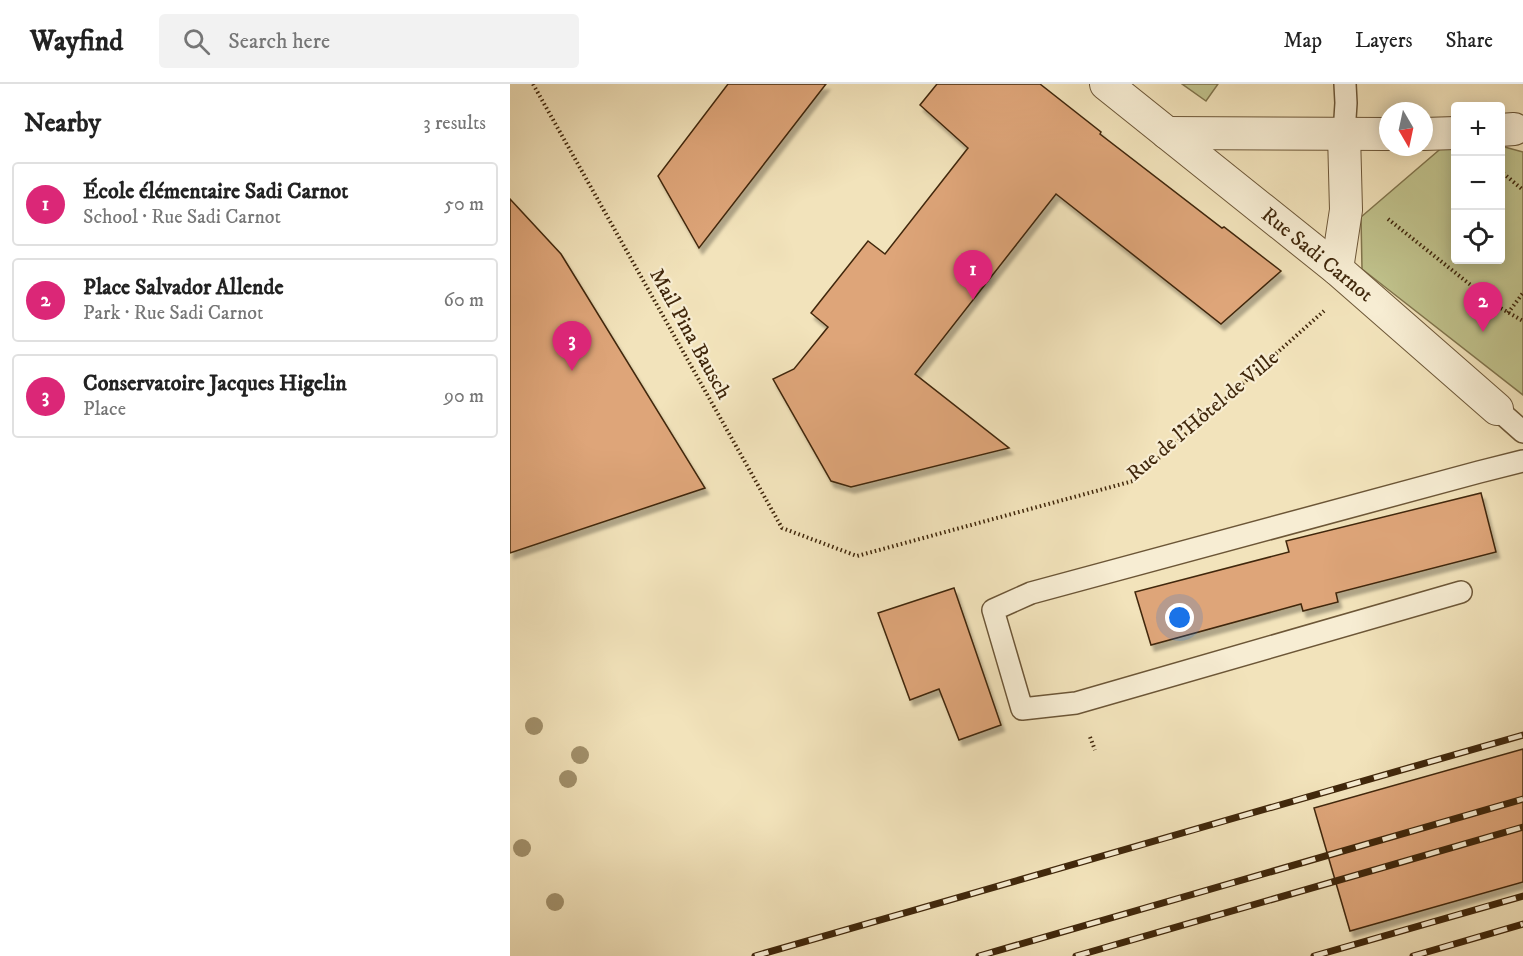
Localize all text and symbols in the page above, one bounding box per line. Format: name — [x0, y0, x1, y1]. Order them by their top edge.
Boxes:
search box — [159, 14, 579, 68]
text: Wayfind — [30, 24, 123, 59]
icon: search — [180, 25, 213, 58]
text: Search here — [228, 28, 330, 55]
text: Map — [1283, 28, 1322, 54]
text: Layers — [1355, 28, 1413, 54]
text: Share — [1446, 28, 1493, 54]
north arrow — [1379, 102, 1433, 156]
map controls — [1451, 102, 1505, 264]
button: + — [1451, 102, 1505, 156]
text: Nearby — [24, 107, 101, 140]
text: 3 results — [423, 111, 486, 136]
button: − — [1451, 156, 1505, 210]
text: École élémentaire Sadi Carnot — [83, 178, 348, 205]
text: 1 — [42, 192, 49, 217]
text: 50 m — [444, 192, 484, 217]
street label: Rue Sadi Carnot — [1256, 202, 1378, 308]
text: School · Rue Sadi Carnot — [83, 205, 281, 230]
button: locate — [1451, 210, 1505, 264]
pin: 1 — [954, 250, 992, 300]
street label: Mail Pina Bausch — [643, 264, 737, 404]
text: Place Salvador Allende — [83, 274, 284, 301]
pin: 2 — [1464, 282, 1502, 332]
text: 2 — [41, 288, 50, 313]
text: 60 m — [444, 288, 484, 313]
text: Park · Rue Sadi Carnot — [83, 301, 263, 326]
pin: 3 — [552, 322, 592, 371]
street label: Rue de l'Hôtel de Ville — [1122, 345, 1284, 487]
text: Conservatoire Jacques Higelin — [83, 370, 347, 397]
text: 3 — [42, 384, 49, 409]
text: 90 m — [444, 384, 484, 409]
text: Place — [83, 397, 126, 422]
your location — [1165, 603, 1194, 632]

